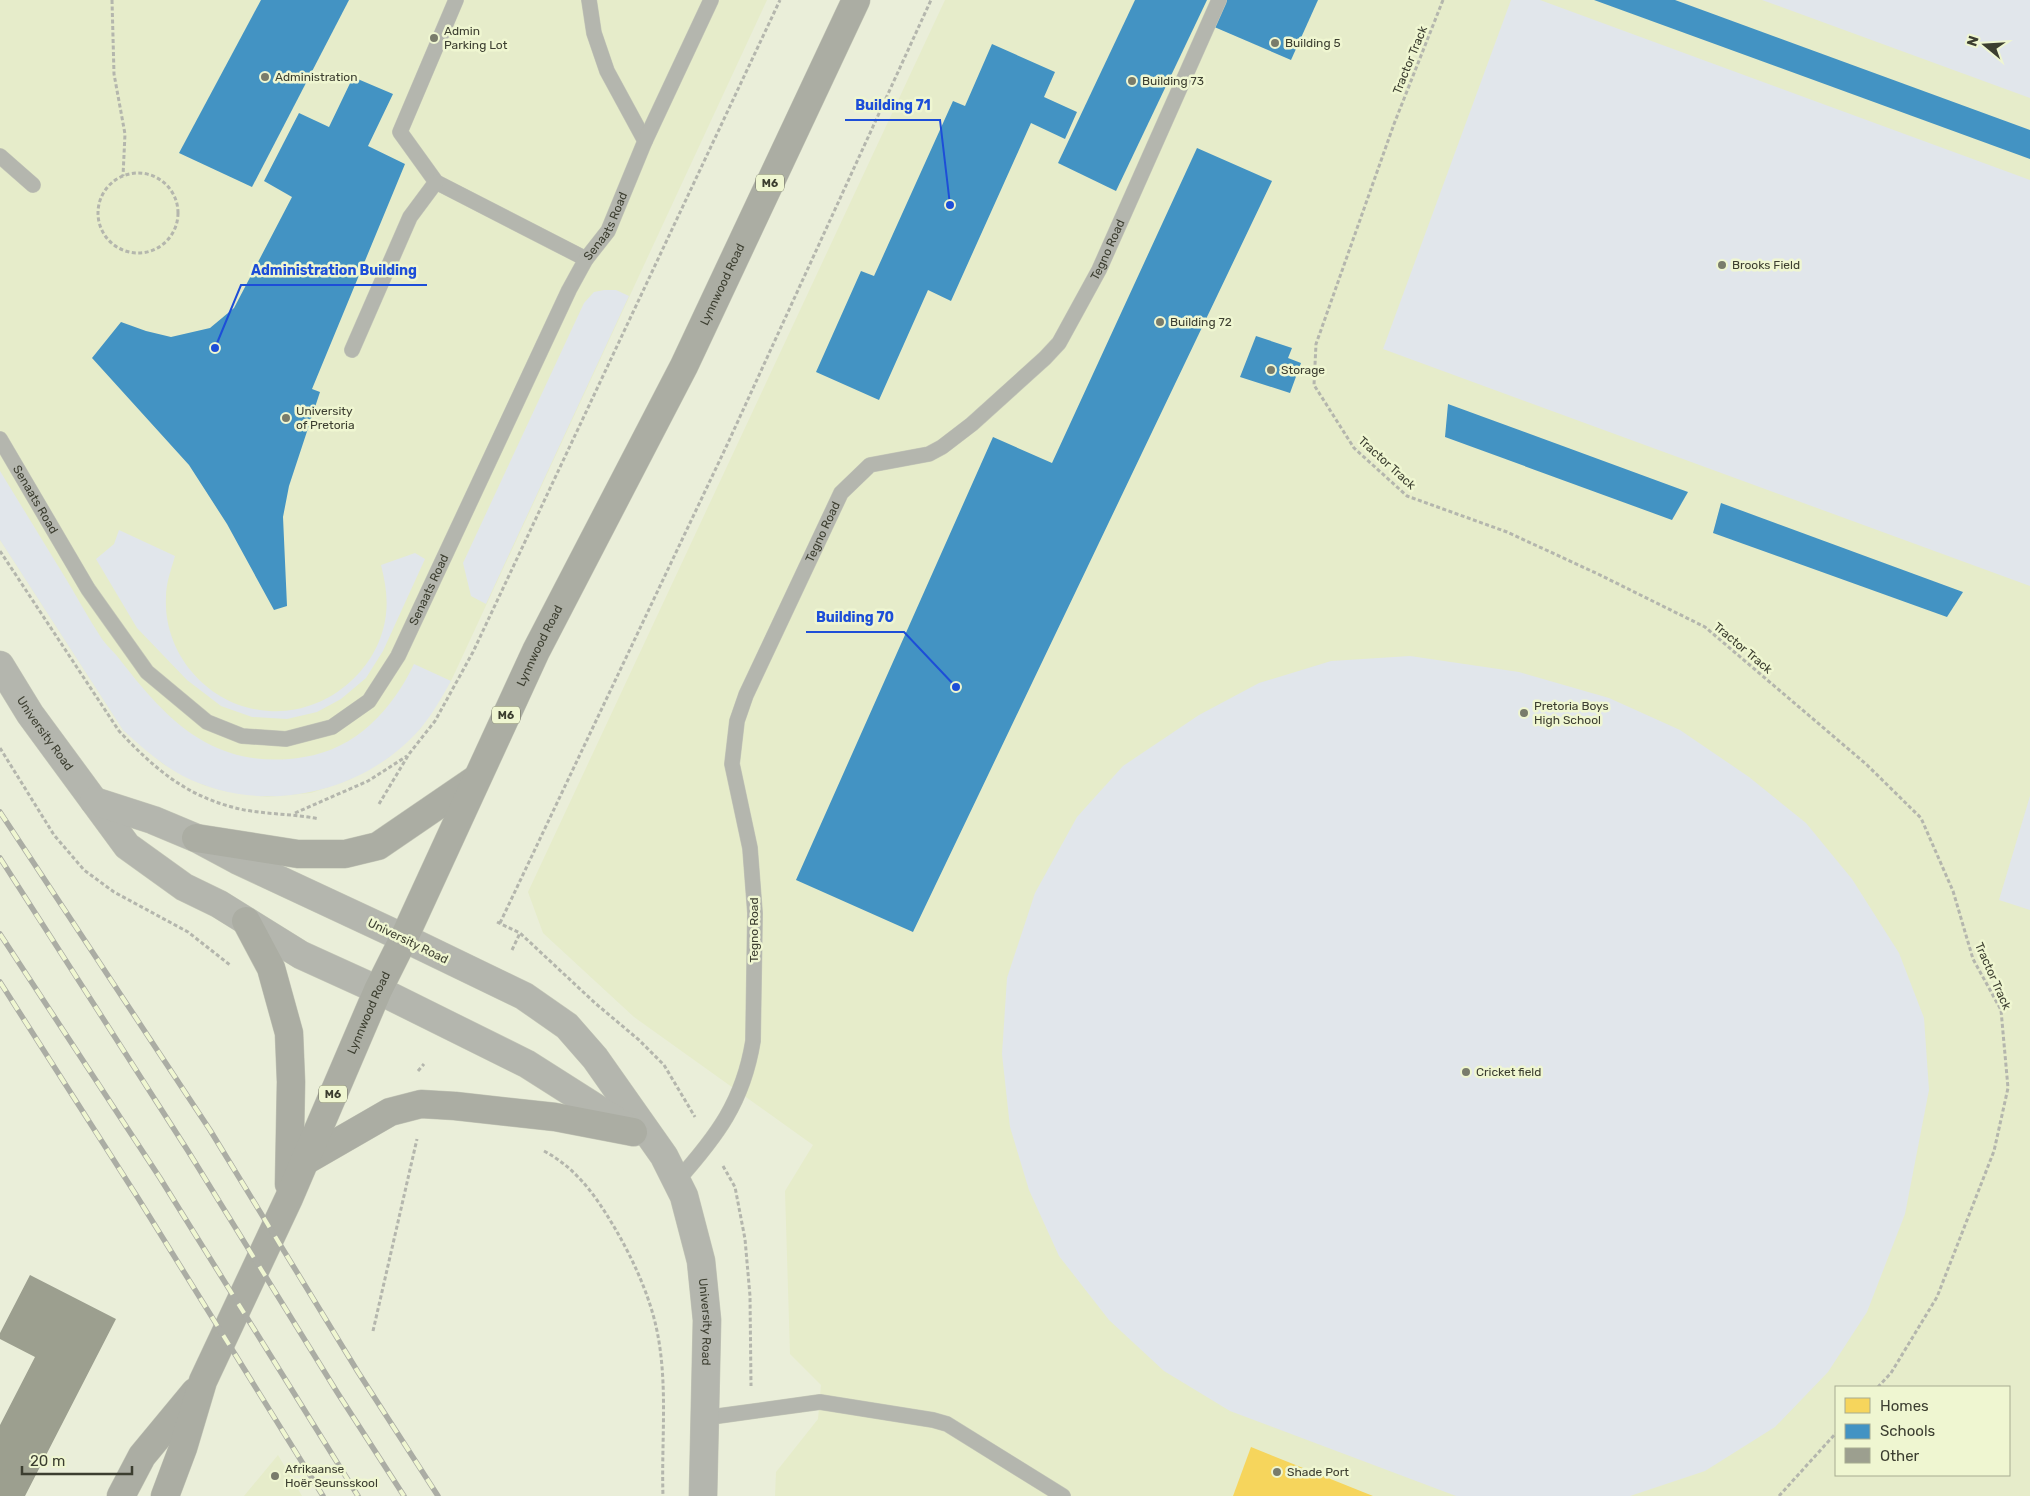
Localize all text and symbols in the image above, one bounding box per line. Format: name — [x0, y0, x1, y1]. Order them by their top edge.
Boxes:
north arrow — [1960, 20, 2010, 70]
street label: Tractor Track — [1390, 23, 1430, 96]
place label: Admin Parking Lot — [444, 24, 508, 52]
marker: Admin Parking Lot — [428, 32, 440, 44]
text: N — [1963, 34, 1983, 49]
place label: Building 5 — [1285, 36, 1341, 50]
marker: Building 5 — [1269, 37, 1281, 49]
place label: Administration — [275, 70, 357, 84]
marker: Administration — [259, 71, 271, 83]
place label: Building 73 — [1142, 74, 1204, 88]
marker: Building 73 — [1126, 75, 1138, 87]
callout: Building 71 — [845, 91, 940, 120]
text: Building 71 — [855, 97, 931, 114]
road number: M6 — [756, 174, 784, 192]
street label: Senaats Road — [581, 190, 630, 263]
street label: Tegno Road — [1088, 217, 1128, 283]
street label: Lynnwood Road — [697, 241, 748, 327]
callout: Administration Building — [241, 256, 427, 285]
place label: Brooks Field — [1732, 258, 1800, 272]
marker: Brooks Field — [1716, 259, 1728, 271]
text: Administration Building — [251, 262, 417, 279]
place label: Building 72 — [1170, 315, 1232, 329]
marker: Building 72 — [1154, 316, 1166, 328]
place label: Storage — [1281, 363, 1325, 377]
marker: Storage — [1265, 364, 1277, 376]
place label: University of Pretoria — [296, 404, 355, 432]
marker: University of Pretoria — [280, 412, 292, 424]
street label: Tractor Track — [1356, 434, 1419, 493]
street label: Senaats Road — [10, 463, 61, 536]
street label: Tegno Road — [802, 499, 843, 564]
street label: Senaats Road — [406, 552, 452, 628]
street label: Lynnwood Road — [514, 603, 566, 688]
callout: Building 70 — [806, 603, 904, 632]
text: Building 70 — [816, 609, 894, 626]
street label: Tractor Track — [1711, 619, 1776, 677]
street label: University Road — [14, 694, 76, 773]
place label: Pretoria Boys High School — [1534, 699, 1609, 727]
road number: M6 — [492, 706, 520, 724]
marker: Pretoria Boys High School — [1518, 707, 1530, 719]
street label: Tegno Road — [747, 897, 761, 963]
street label: University Road — [366, 915, 450, 967]
street label: Tractor Track — [1972, 940, 2014, 1012]
street label: Lynnwood Road — [344, 969, 393, 1056]
place label: Cricket field — [1476, 1065, 1541, 1079]
marker: Cricket field — [1460, 1066, 1472, 1078]
road number: M6 — [319, 1086, 347, 1102]
street label: University Road — [696, 1277, 714, 1366]
legend — [1835, 1386, 2010, 1476]
text: Homes — [1880, 1397, 1929, 1415]
text: Schools — [1880, 1422, 1936, 1440]
scale bar — [22, 1444, 132, 1476]
text: Other — [1880, 1447, 1920, 1465]
text: 20 m — [30, 1452, 65, 1470]
place label: Afrikaanse Hoër Seunsskool — [285, 1462, 378, 1490]
place label: Shade Port — [1287, 1465, 1349, 1479]
marker: Shade Port — [1271, 1466, 1283, 1478]
marker: Afrikaanse Hoër Seunsskool — [269, 1470, 281, 1482]

